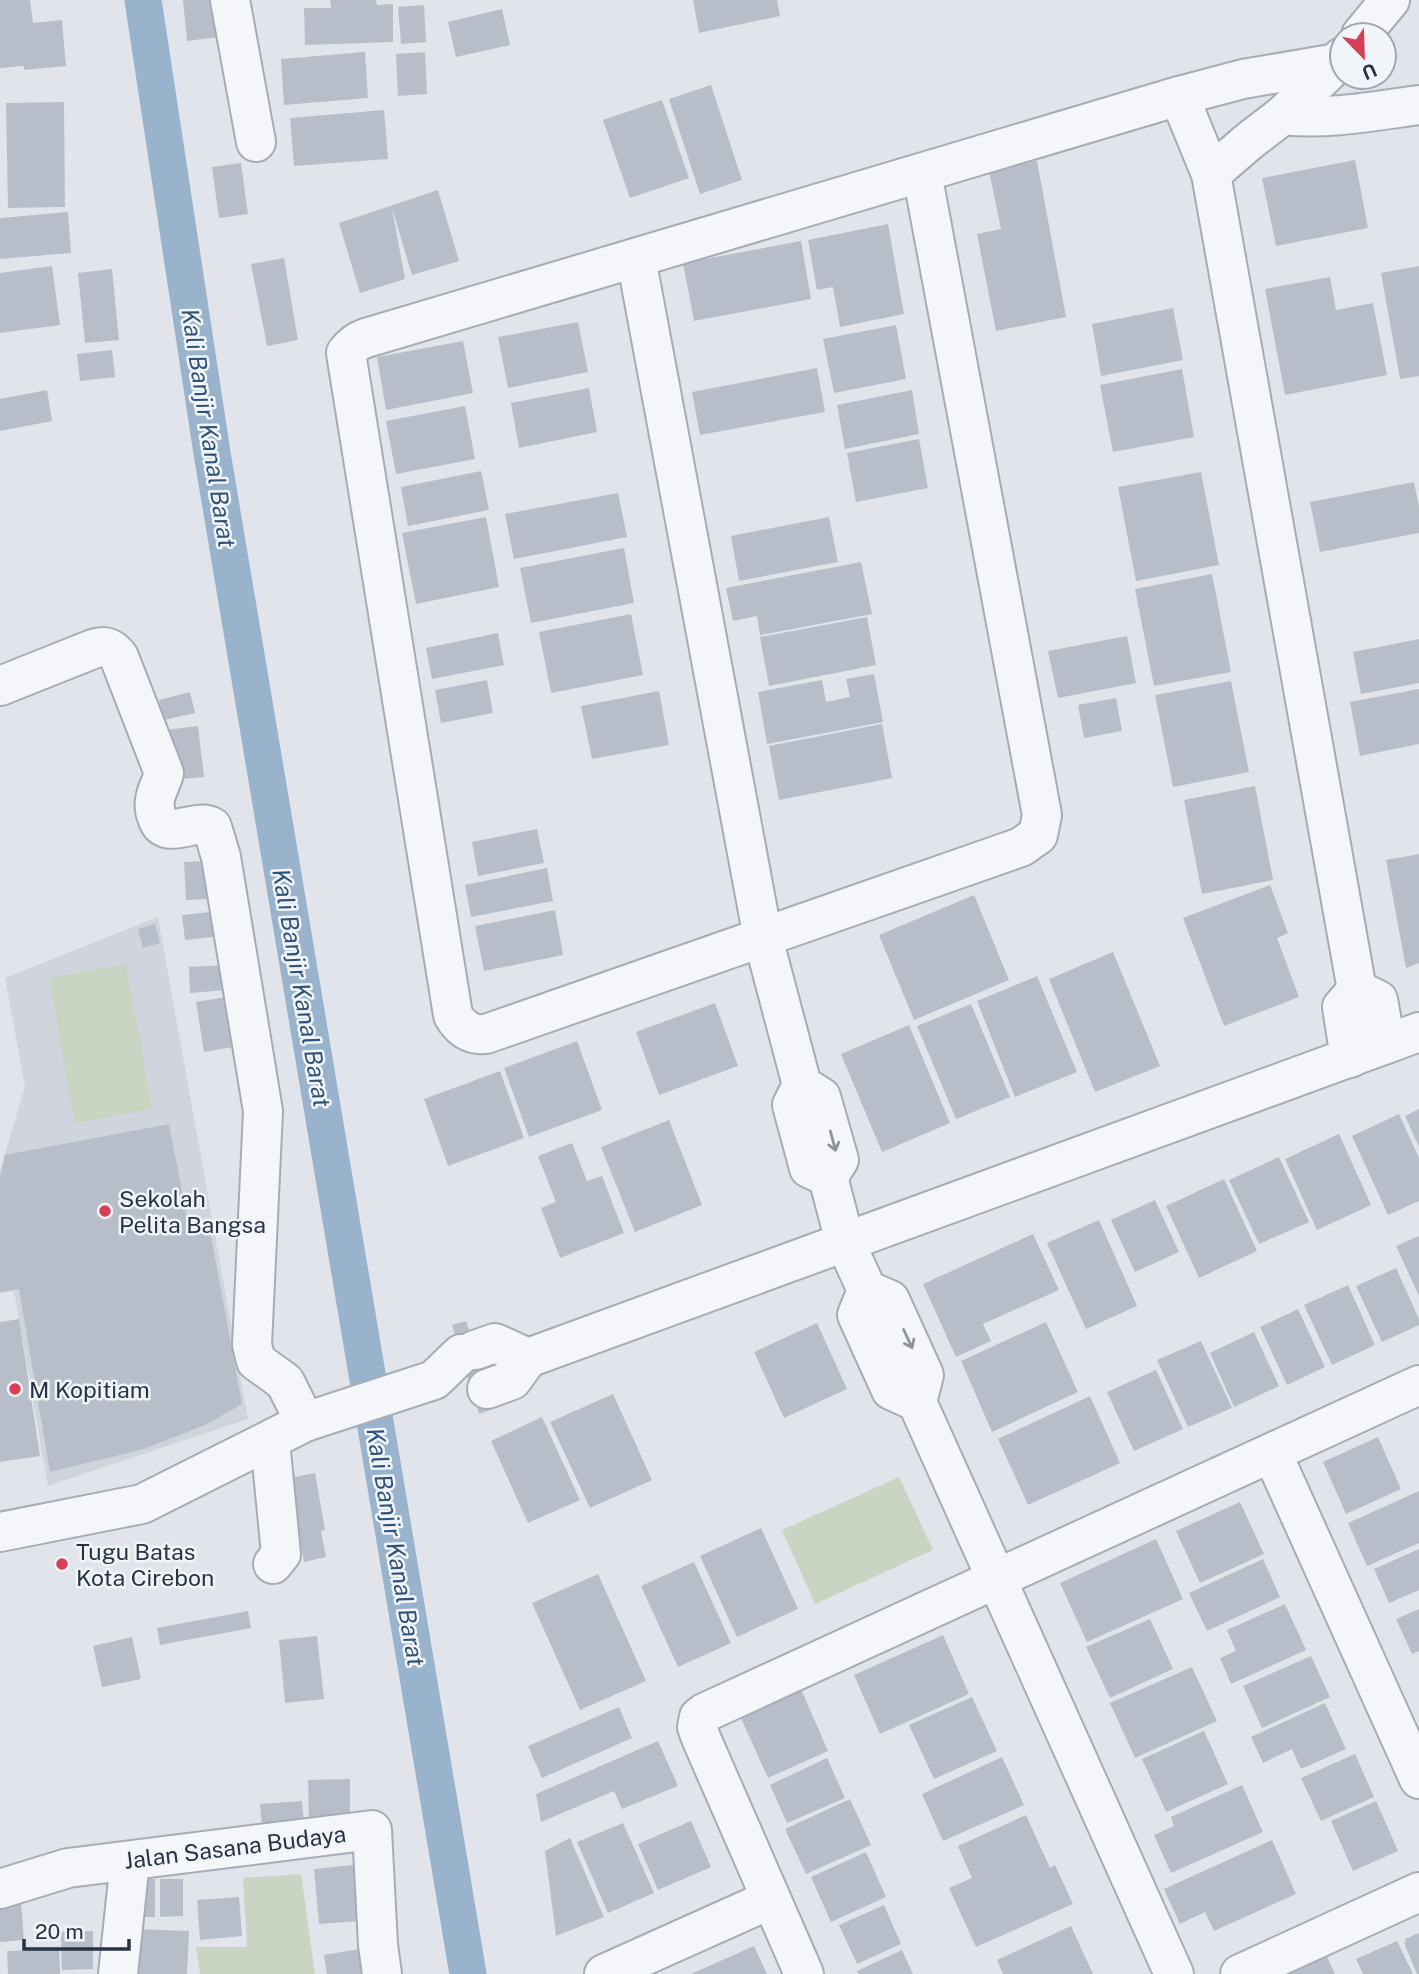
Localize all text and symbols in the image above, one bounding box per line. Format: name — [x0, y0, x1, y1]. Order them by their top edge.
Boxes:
north arrow — [1328, 21, 1398, 91]
text: U — [1359, 59, 1380, 84]
water label: Kali Banjir Kanal Barat — [176, 307, 242, 549]
water label: Kali Banjir Kanal Barat — [267, 867, 337, 1109]
one-way arrow — [828, 1130, 841, 1152]
place label: Sekolah Pelita Bangsa — [119, 1185, 266, 1238]
marker: Sekolah Pelita Bangsa — [97, 1203, 113, 1219]
one-way arrow — [902, 1328, 915, 1349]
place label: M Kopitiam — [29, 1376, 150, 1403]
marker: M Kopitiam — [7, 1381, 23, 1397]
water label: Kali Banjir Kanal Barat — [361, 1426, 431, 1668]
place label: Tugu Batas Kota Cirebon — [76, 1538, 214, 1591]
marker: Tugu Batas Kota Cirebon — [54, 1556, 70, 1572]
street label: Jalan Sasana Budaya — [122, 1820, 348, 1874]
scale bar — [24, 1908, 130, 1952]
text: 20 m — [35, 1919, 84, 1944]

